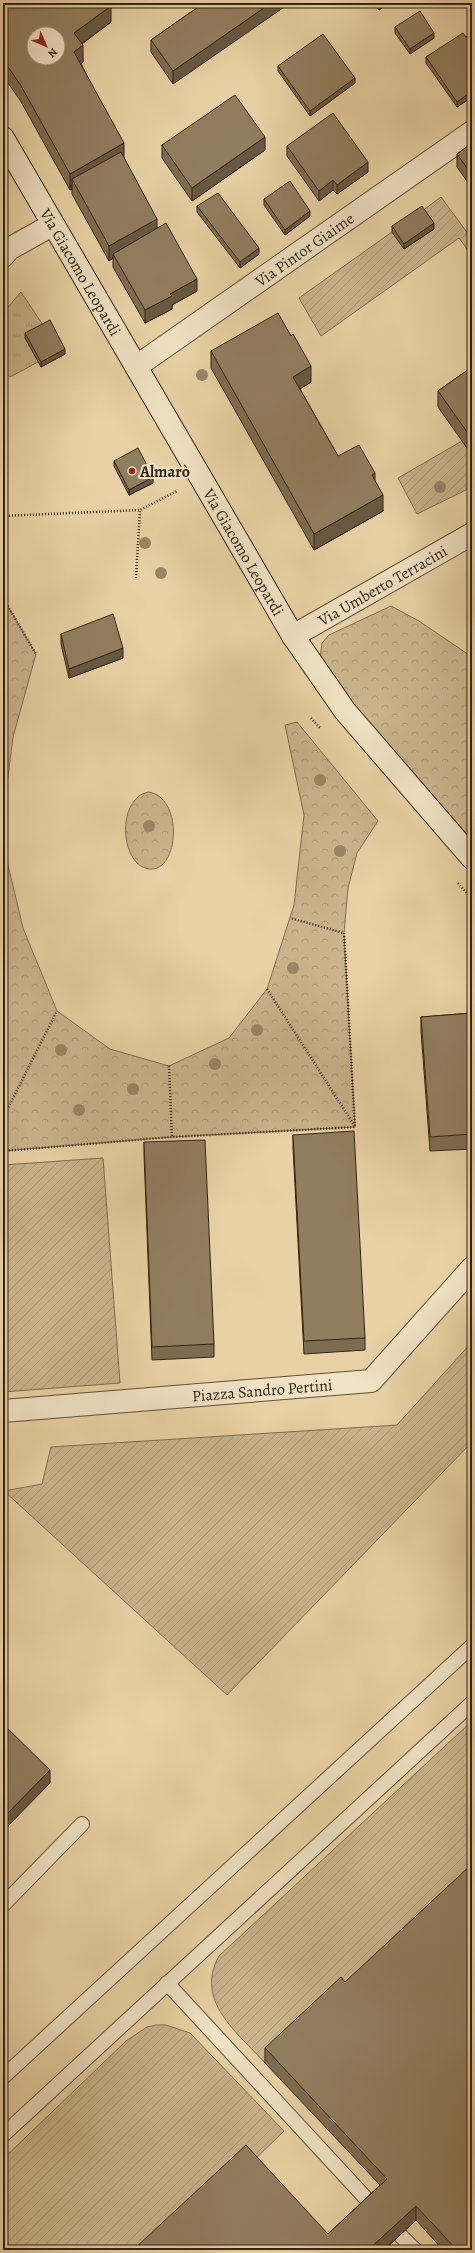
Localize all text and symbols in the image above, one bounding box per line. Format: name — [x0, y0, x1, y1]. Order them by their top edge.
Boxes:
north arrow — [26, 26, 66, 66]
text: N — [45, 45, 61, 61]
street label: Via Giacomo Leopardi — [34, 204, 126, 340]
street label: Via Pintor Giaime — [250, 208, 359, 293]
place label: Almarò — [139, 461, 190, 483]
marker: Almarò — [127, 466, 137, 476]
street label: Via Giacomo Leopardi — [197, 484, 289, 620]
street label: Via Umberto Terracini — [314, 540, 452, 632]
street label: Piazza Sandro Pertini — [191, 1374, 333, 1408]

